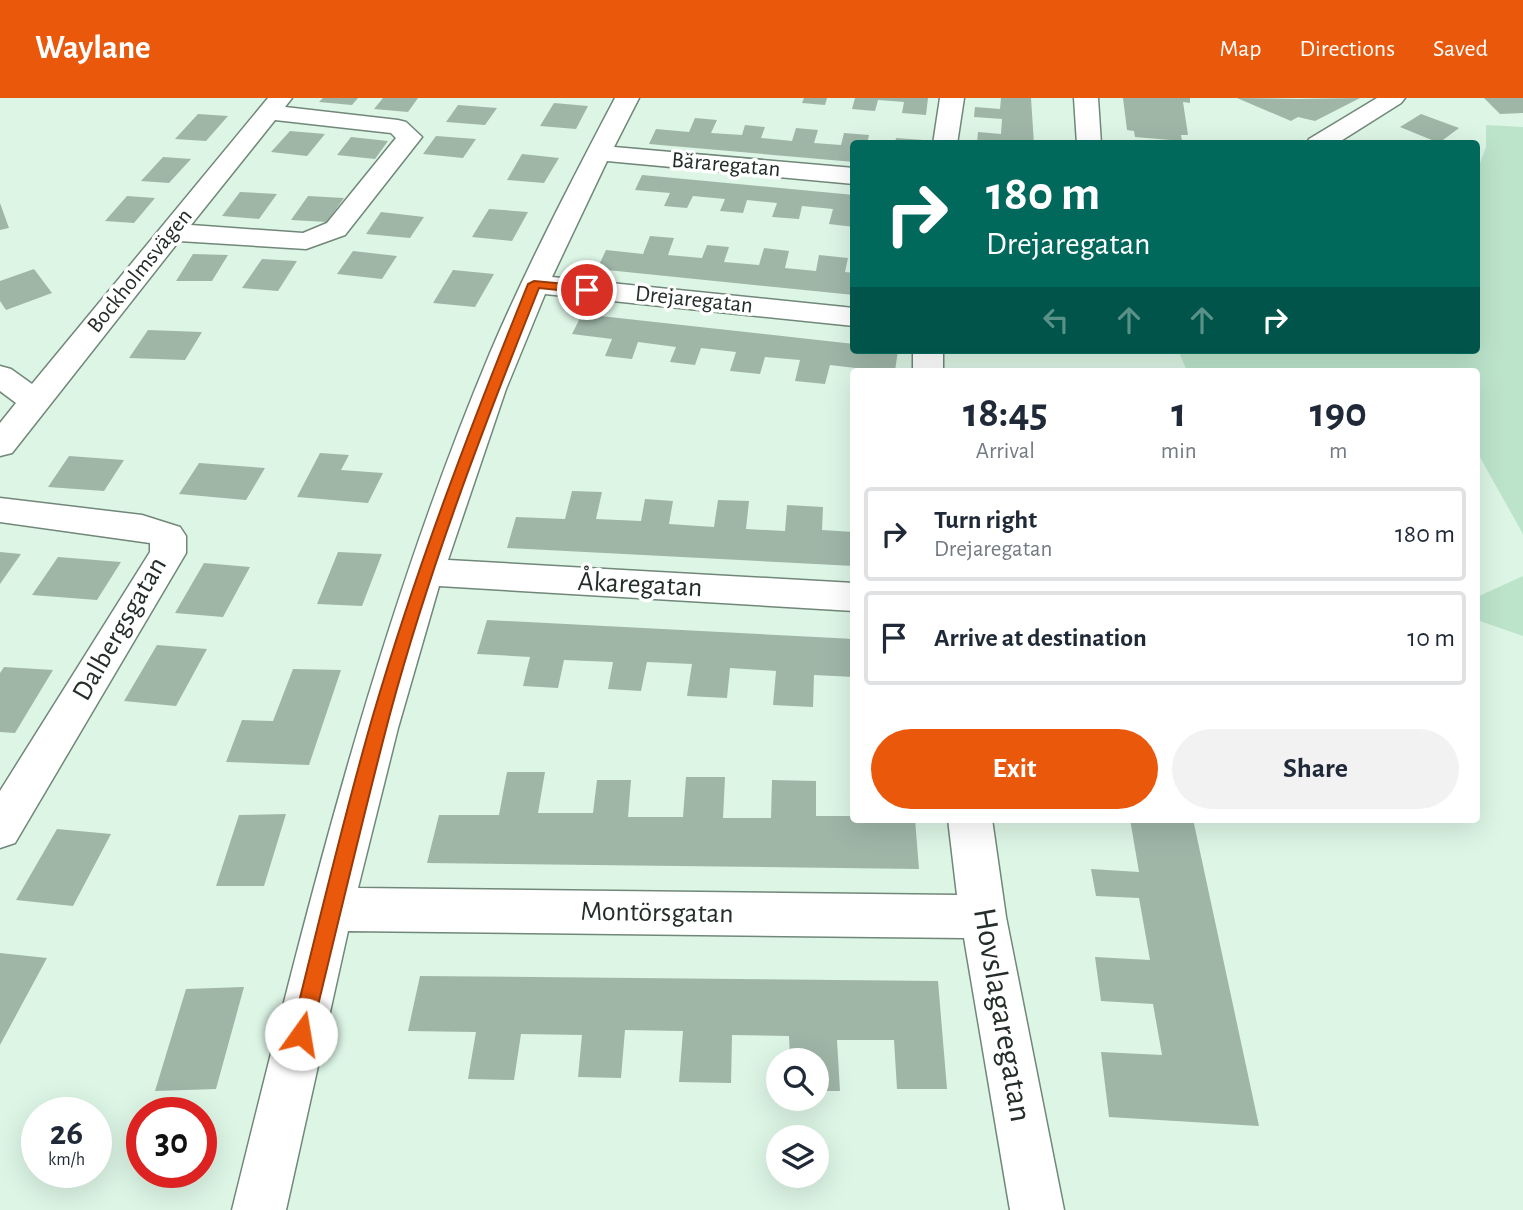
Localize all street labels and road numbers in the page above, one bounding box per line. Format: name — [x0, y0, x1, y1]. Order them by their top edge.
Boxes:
street label: Bäraregatan — [671, 149, 781, 181]
street label: Bockholmsvägen — [83, 205, 197, 337]
street label: Drejaregatan — [634, 282, 754, 318]
street label: Dalbergsgatan — [68, 552, 172, 706]
street label: Åkaregatan — [577, 565, 703, 602]
street label: Montörsgatan — [580, 898, 734, 928]
street label: Hovslagaregatan — [967, 905, 1037, 1125]

